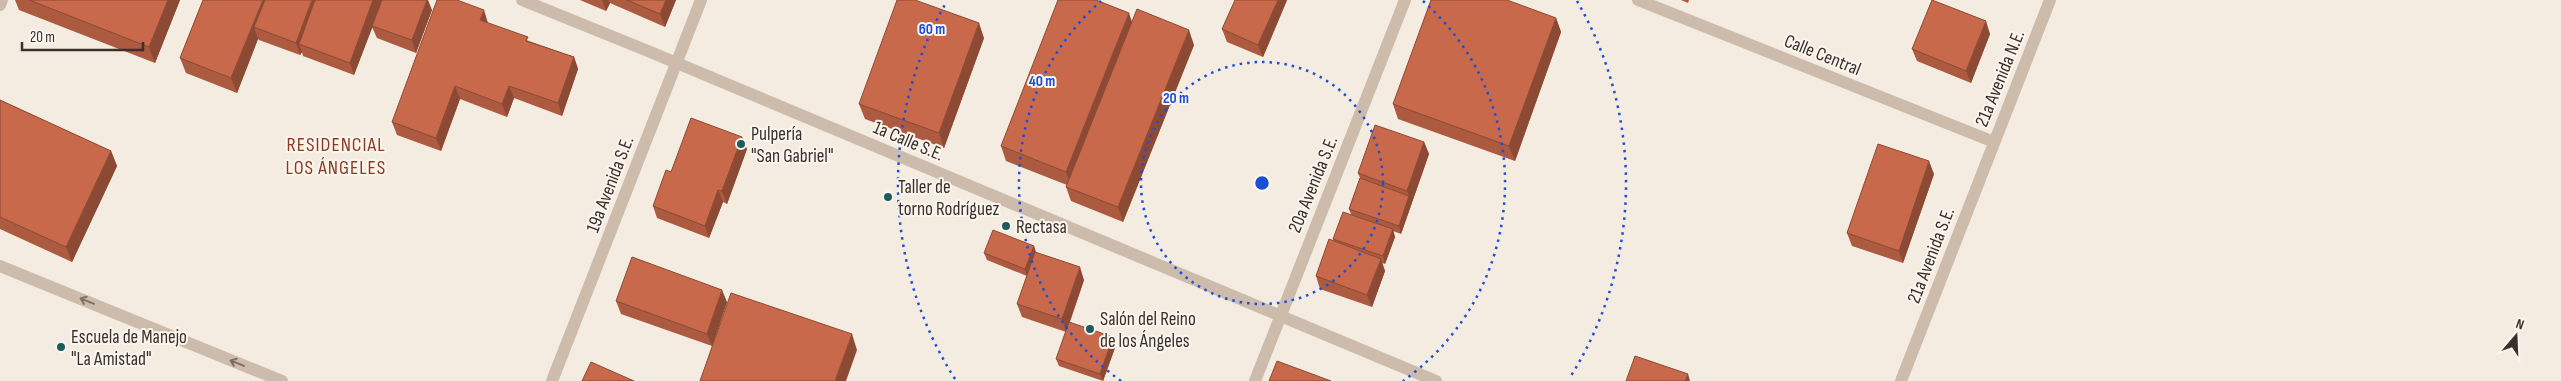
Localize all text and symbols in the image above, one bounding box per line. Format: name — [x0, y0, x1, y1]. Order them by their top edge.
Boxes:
scale bar — [22, 20, 144, 52]
text: 60 m — [919, 20, 945, 39]
street label: 21a Avenida N.E. — [1971, 27, 2030, 130]
text: 20 m — [30, 28, 55, 47]
street label: Calle Central — [1781, 30, 1864, 81]
text: 40 m — [1029, 72, 1055, 91]
text: 20 m — [1163, 89, 1189, 108]
street label: 1a Calle S.E. — [870, 116, 947, 166]
place label: Pulpería "San Gabriel" — [751, 123, 833, 168]
district label: RESIDENCIAL LOS ÁNGELES — [286, 133, 386, 180]
street label: 19a Avenida S.E. — [582, 133, 639, 236]
street label: 20a Avenida S.E. — [1284, 133, 1343, 236]
marker: Pulpería "San Gabriel" — [735, 138, 747, 150]
centre of rings — [1253, 174, 1271, 192]
place label: Taller de torno Rodríguez — [898, 176, 1000, 221]
marker: Taller de torno Rodríguez — [882, 191, 894, 203]
street label: 21a Avenida S.E. — [1903, 204, 1960, 307]
place label: Rectasa — [1016, 216, 1067, 239]
marker: Rectasa — [1000, 220, 1012, 232]
one-way arrow — [80, 296, 95, 305]
place label: Salón del Reino de los Ángeles — [1100, 308, 1196, 353]
north arrow — [2491, 311, 2541, 361]
text: N — [2514, 315, 2526, 333]
marker: Salón del Reino de los Ángeles — [1084, 323, 1096, 335]
place label: Escuela de Manejo "La Amistad" — [71, 326, 187, 371]
marker: Escuela de Manejo "La Amistad" — [55, 341, 67, 353]
one-way arrow — [230, 357, 245, 367]

